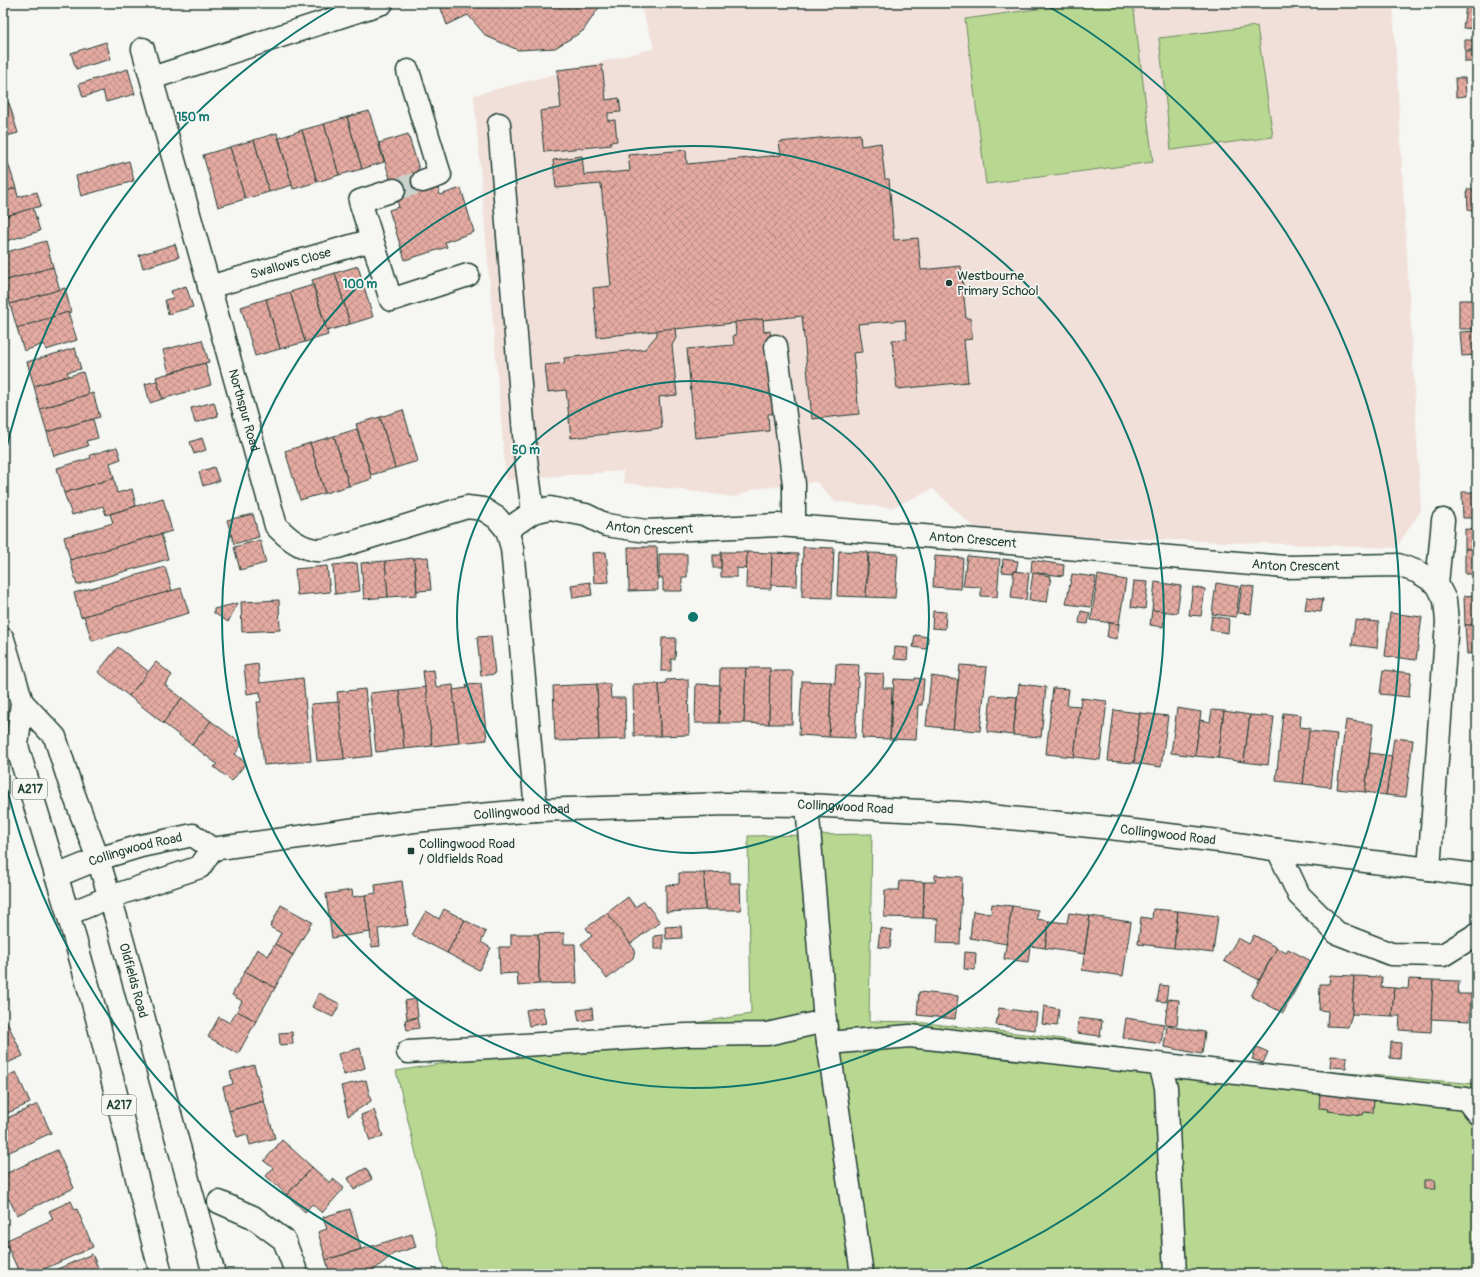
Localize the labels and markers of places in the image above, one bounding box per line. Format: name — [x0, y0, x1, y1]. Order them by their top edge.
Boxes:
place label: Westbourne Primary School — [957, 268, 1039, 299]
marker: Westbourne Primary School — [944, 278, 954, 288]
centre of rings — [686, 610, 700, 624]
place label: Collingwood Road / Oldfields Road — [419, 836, 515, 867]
marker: Collingwood Road / Oldfields Road — [406, 846, 416, 856]

